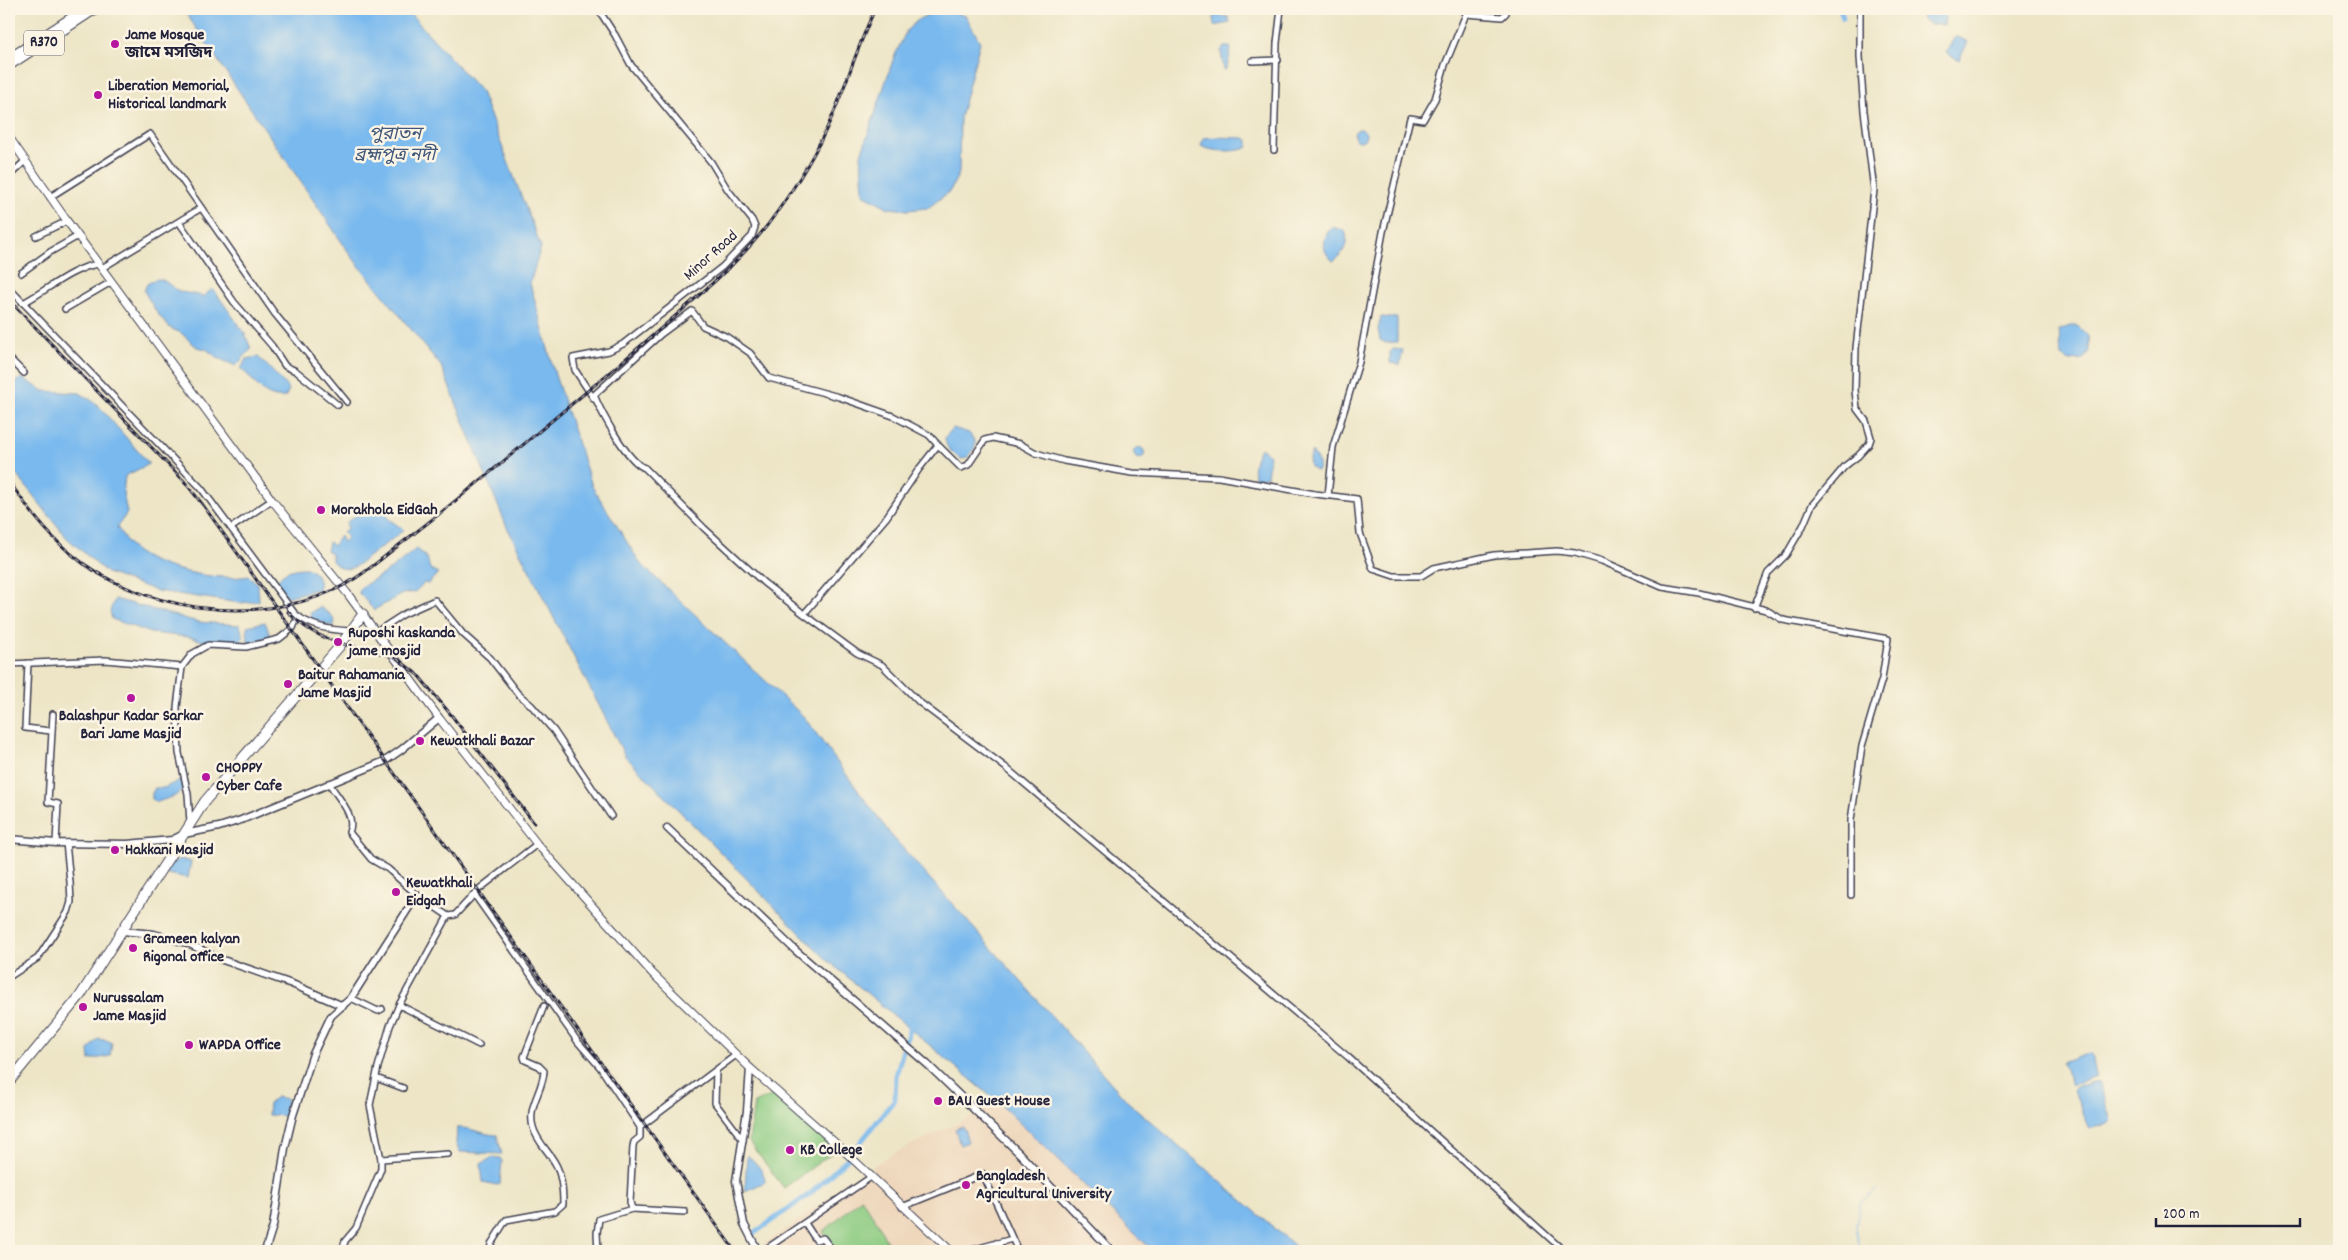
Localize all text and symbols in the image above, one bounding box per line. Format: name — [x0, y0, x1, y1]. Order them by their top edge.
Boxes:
place label: Jame Mosque জামে মসজিদ — [124, 24, 213, 65]
road number: R370 — [24, 30, 64, 56]
marker: Jame Mosque জামে মসজিদ — [109, 38, 121, 50]
place label: Liberation Memorial, Historical landmark — [108, 75, 230, 116]
marker: Liberation Memorial, Historical landmark — [92, 89, 104, 101]
water label: পুরাতন ব্রহ্মপুত্র নদী — [354, 123, 439, 169]
street label: Minor Road — [679, 225, 743, 287]
place label: Morakhola EidGah — [331, 499, 438, 522]
marker: Morakhola EidGah — [315, 504, 327, 516]
place label: Ruposhi kaskanda jame mosjid — [346, 622, 457, 663]
marker: Ruposhi kaskanda jame mosjid — [332, 636, 344, 648]
place label: Baitur Rahamania Jame Masjid — [298, 664, 406, 705]
marker: Baitur Rahamania Jame Masjid — [282, 678, 294, 690]
marker: Balashpur Kadar Sarkar Bari Jame Masjid — [125, 692, 137, 704]
place label: Balashpur Kadar Sarkar Bari Jame Masjid — [59, 705, 204, 746]
place label: Kewatkhali Bazar — [430, 730, 536, 753]
marker: Kewatkhali Bazar — [414, 735, 426, 747]
place label: CHOPPY Cyber Cafe — [216, 757, 282, 798]
marker: CHOPPY Cyber Cafe — [200, 771, 212, 783]
place label: Hakkani Masjid — [125, 839, 214, 862]
marker: Hakkani Masjid — [109, 844, 121, 856]
place label: Kewatkhali Eidgah — [406, 872, 472, 913]
marker: Kewatkhali Eidgah — [390, 886, 402, 898]
place label: Grameen kalyan Rigonal office — [143, 928, 240, 969]
marker: Grameen kalyan Rigonal office — [127, 942, 139, 954]
place label: Nurussalam Jame Masjid — [93, 987, 166, 1028]
marker: Nurussalam Jame Masjid — [77, 1001, 89, 1013]
place label: WAPDA Office — [199, 1034, 281, 1057]
marker: WAPDA Office — [183, 1039, 195, 1051]
place label: BAU Guest House — [948, 1090, 1050, 1113]
marker: BAU Guest House — [932, 1095, 944, 1107]
place label: KB College — [800, 1139, 862, 1162]
marker: KB College — [784, 1144, 796, 1156]
place label: Bangladesh Agricultural University — [976, 1165, 1113, 1206]
marker: Bangladesh Agricultural University — [960, 1179, 972, 1191]
scale bar — [2156, 1195, 2299, 1227]
text: 200 m — [2163, 1204, 2200, 1226]

